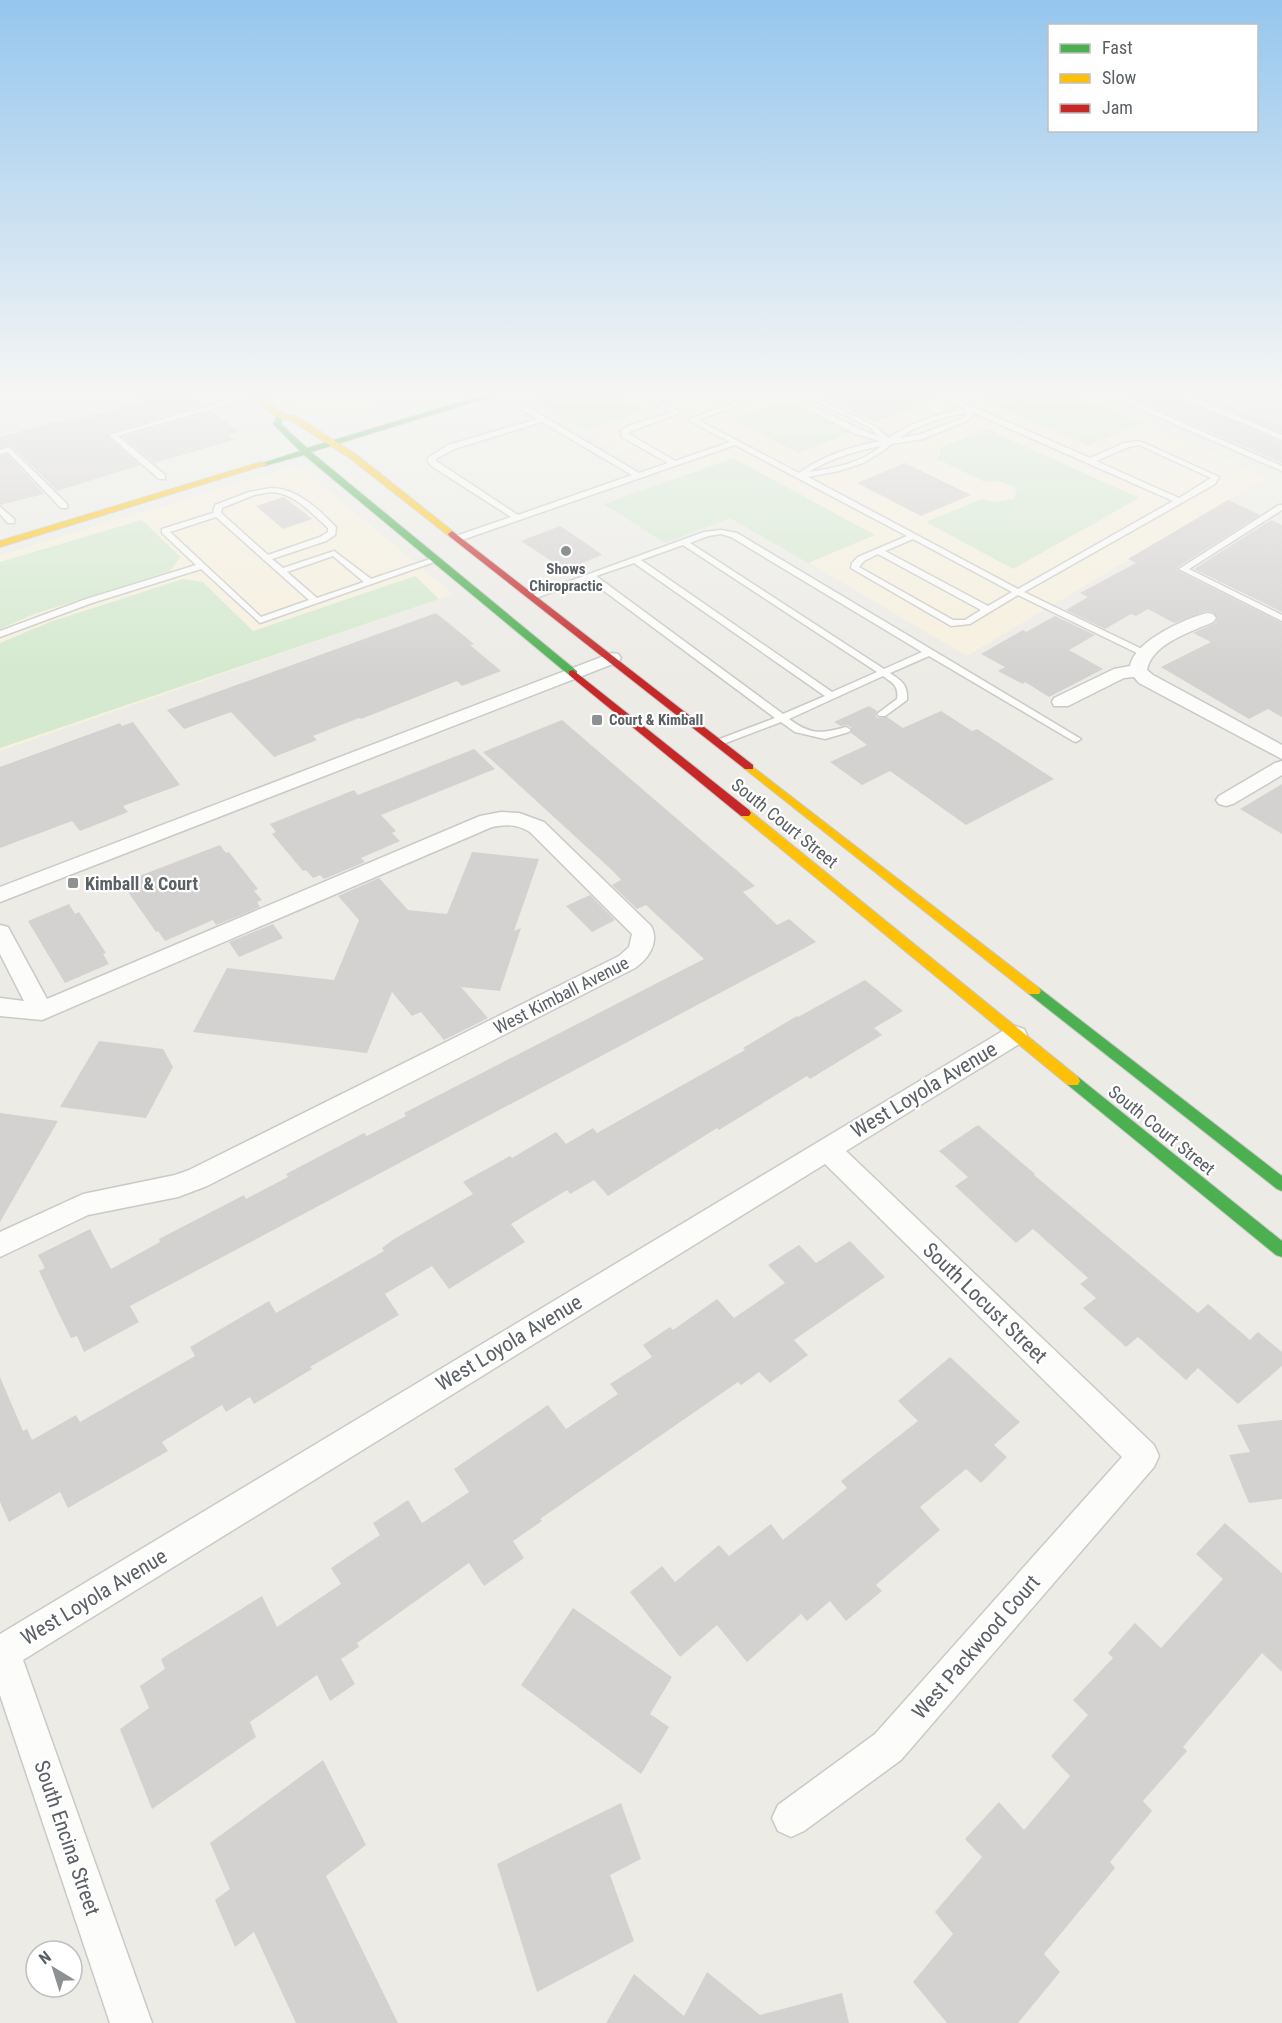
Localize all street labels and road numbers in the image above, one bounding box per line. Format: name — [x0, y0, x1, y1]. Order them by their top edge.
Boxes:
street label: South Court Street — [728, 774, 842, 872]
street label: West Kimball Avenue — [490, 952, 632, 1038]
street label: West Loyola Avenue — [847, 1037, 1001, 1143]
street label: South Court Street — [1105, 1081, 1219, 1179]
street label: South Locust Street — [918, 1238, 1052, 1368]
street label: West Loyola Avenue — [432, 1290, 586, 1396]
street label: West Loyola Avenue — [17, 1544, 171, 1650]
street label: West Packwood Court — [907, 1570, 1045, 1724]
street label: South Encina Street — [29, 1757, 105, 1919]

